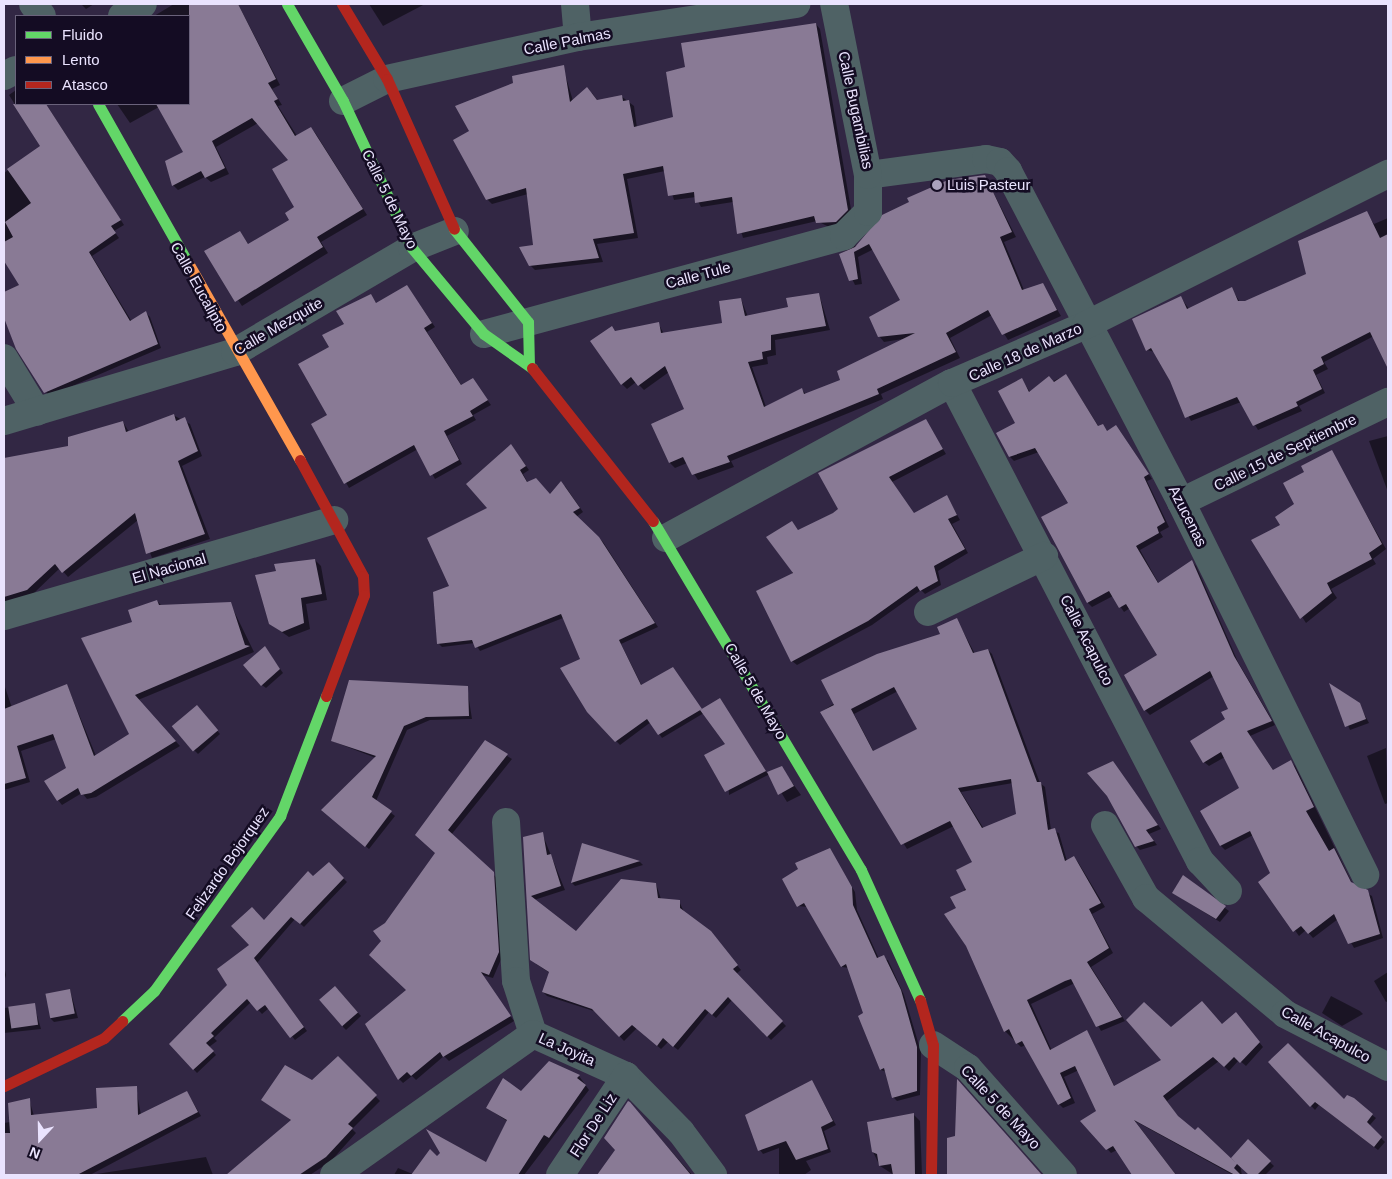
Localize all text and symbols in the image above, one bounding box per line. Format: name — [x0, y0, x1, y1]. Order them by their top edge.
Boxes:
legend — [15, 15, 190, 105]
street label: Calle Palmas — [522, 24, 612, 58]
text: Fluido — [62, 26, 103, 43]
street label: Calle Bugambilias — [835, 49, 877, 171]
text: Lento — [62, 51, 100, 68]
text: Atasco — [62, 76, 108, 93]
street label: Calle 5 de Mayo — [358, 146, 422, 252]
place label: Luis Pasteur — [947, 176, 1030, 194]
marker: Luis Pasteur — [931, 179, 943, 191]
street label: Calle Eucalipto — [167, 239, 231, 335]
street label: Calle Tule — [663, 258, 733, 292]
street label: Calle Mezquite — [231, 293, 325, 359]
street label: Calle 18 de Marzo — [966, 319, 1084, 385]
street label: Calle 15 de Septiembre — [1211, 410, 1359, 494]
street label: Azucenas — [1165, 483, 1211, 549]
street label: El Nacional — [130, 549, 208, 587]
street label: Calle Acapulco — [1056, 591, 1118, 689]
street label: Calle 5 de Mayo — [721, 640, 791, 742]
street label: Felizardo Bojorquez — [181, 803, 273, 923]
street label: Calle Acapulco — [1278, 1002, 1374, 1066]
street label: La Joyita — [536, 1029, 598, 1069]
street label: Calle 5 de Mayo — [957, 1061, 1045, 1153]
street label: Flor De Liz — [566, 1090, 620, 1160]
north arrow — [15, 1114, 65, 1164]
text: N — [27, 1144, 42, 1162]

